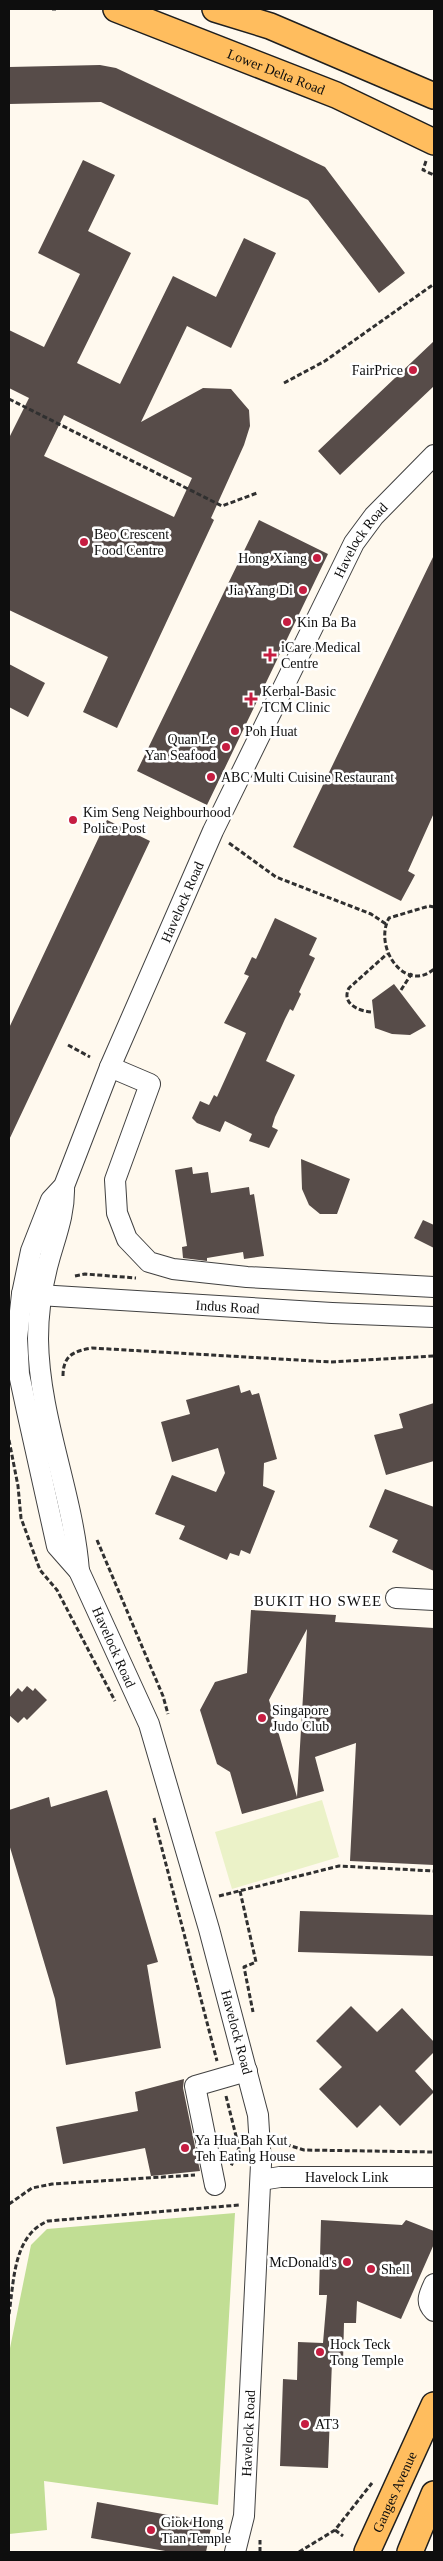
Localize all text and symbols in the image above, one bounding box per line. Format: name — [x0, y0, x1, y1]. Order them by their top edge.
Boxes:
street label: Lower Delta Road — [225, 46, 327, 98]
place label: FairPrice — [352, 363, 403, 378]
marker: FairPrice — [407, 364, 419, 376]
street label: Havelock Road — [331, 500, 391, 580]
place label: Beo Crescent Food Centre — [94, 527, 169, 558]
marker: Beo Crescent Food Centre — [78, 536, 90, 548]
place label: Hong Xiang — [238, 551, 307, 566]
marker: Hong Xiang — [311, 552, 323, 564]
place label: Jia Yang Di — [228, 583, 293, 598]
marker: Jia Yang Di — [297, 584, 309, 596]
place label: Kin Ba Ba — [297, 615, 357, 630]
marker: Kin Ba Ba — [281, 616, 293, 628]
place label: iCare Medical Centre — [281, 640, 361, 671]
marker: iCare Medical Centre — [263, 648, 277, 662]
place label: Kerbal-Basic TCM Clinic — [262, 684, 336, 715]
marker: Kerbal-Basic TCM Clinic — [244, 692, 258, 706]
place label: Poh Huat — [245, 724, 298, 739]
marker: Poh Huat — [229, 725, 241, 737]
place label: Quan Le Yan Seafood — [145, 732, 216, 763]
marker: Quan Le Yan Seafood — [220, 741, 232, 753]
place label: ABC Multi Cuisine Restaurant — [221, 770, 394, 785]
marker: ABC Multi Cuisine Restaurant — [205, 771, 217, 783]
place label: Kim Seng Neighbourhood Police Post — [83, 805, 231, 836]
marker: Kim Seng Neighbourhood Police Post — [67, 814, 79, 826]
street label: Havelock Road — [158, 859, 207, 945]
street label: Indus Road — [195, 1298, 260, 1317]
district label: BUKIT HO SWEE — [254, 1593, 382, 1609]
street label: Havelock Road — [89, 1605, 138, 1690]
place label: Singapore Judo Club — [272, 1703, 329, 1734]
marker: Singapore Judo Club — [256, 1712, 268, 1724]
street label: Havelock Road — [218, 1988, 255, 2076]
place label: Ya Hua Bah Kut Teh Eating House — [195, 2133, 295, 2164]
marker: Ya Hua Bah Kut Teh Eating House — [179, 2142, 191, 2154]
street label: Havelock Link — [305, 2170, 389, 2185]
place label: McDonald's — [269, 2255, 337, 2270]
marker: McDonald's — [341, 2256, 353, 2268]
place label: Shell — [381, 2262, 410, 2277]
marker: Shell — [365, 2263, 377, 2275]
place label: Hock Teck Tong Temple — [330, 2337, 404, 2368]
marker: Hock Teck Tong Temple — [314, 2346, 326, 2358]
street label: Havelock Road — [239, 2390, 258, 2477]
place label: AT3 — [315, 2417, 339, 2432]
marker: AT3 — [299, 2418, 311, 2430]
street label: Ganges Avenue — [370, 2449, 420, 2535]
place label: Giok Hong Tian Temple — [161, 2515, 231, 2546]
marker: Giok Hong Tian Temple — [145, 2524, 157, 2536]

